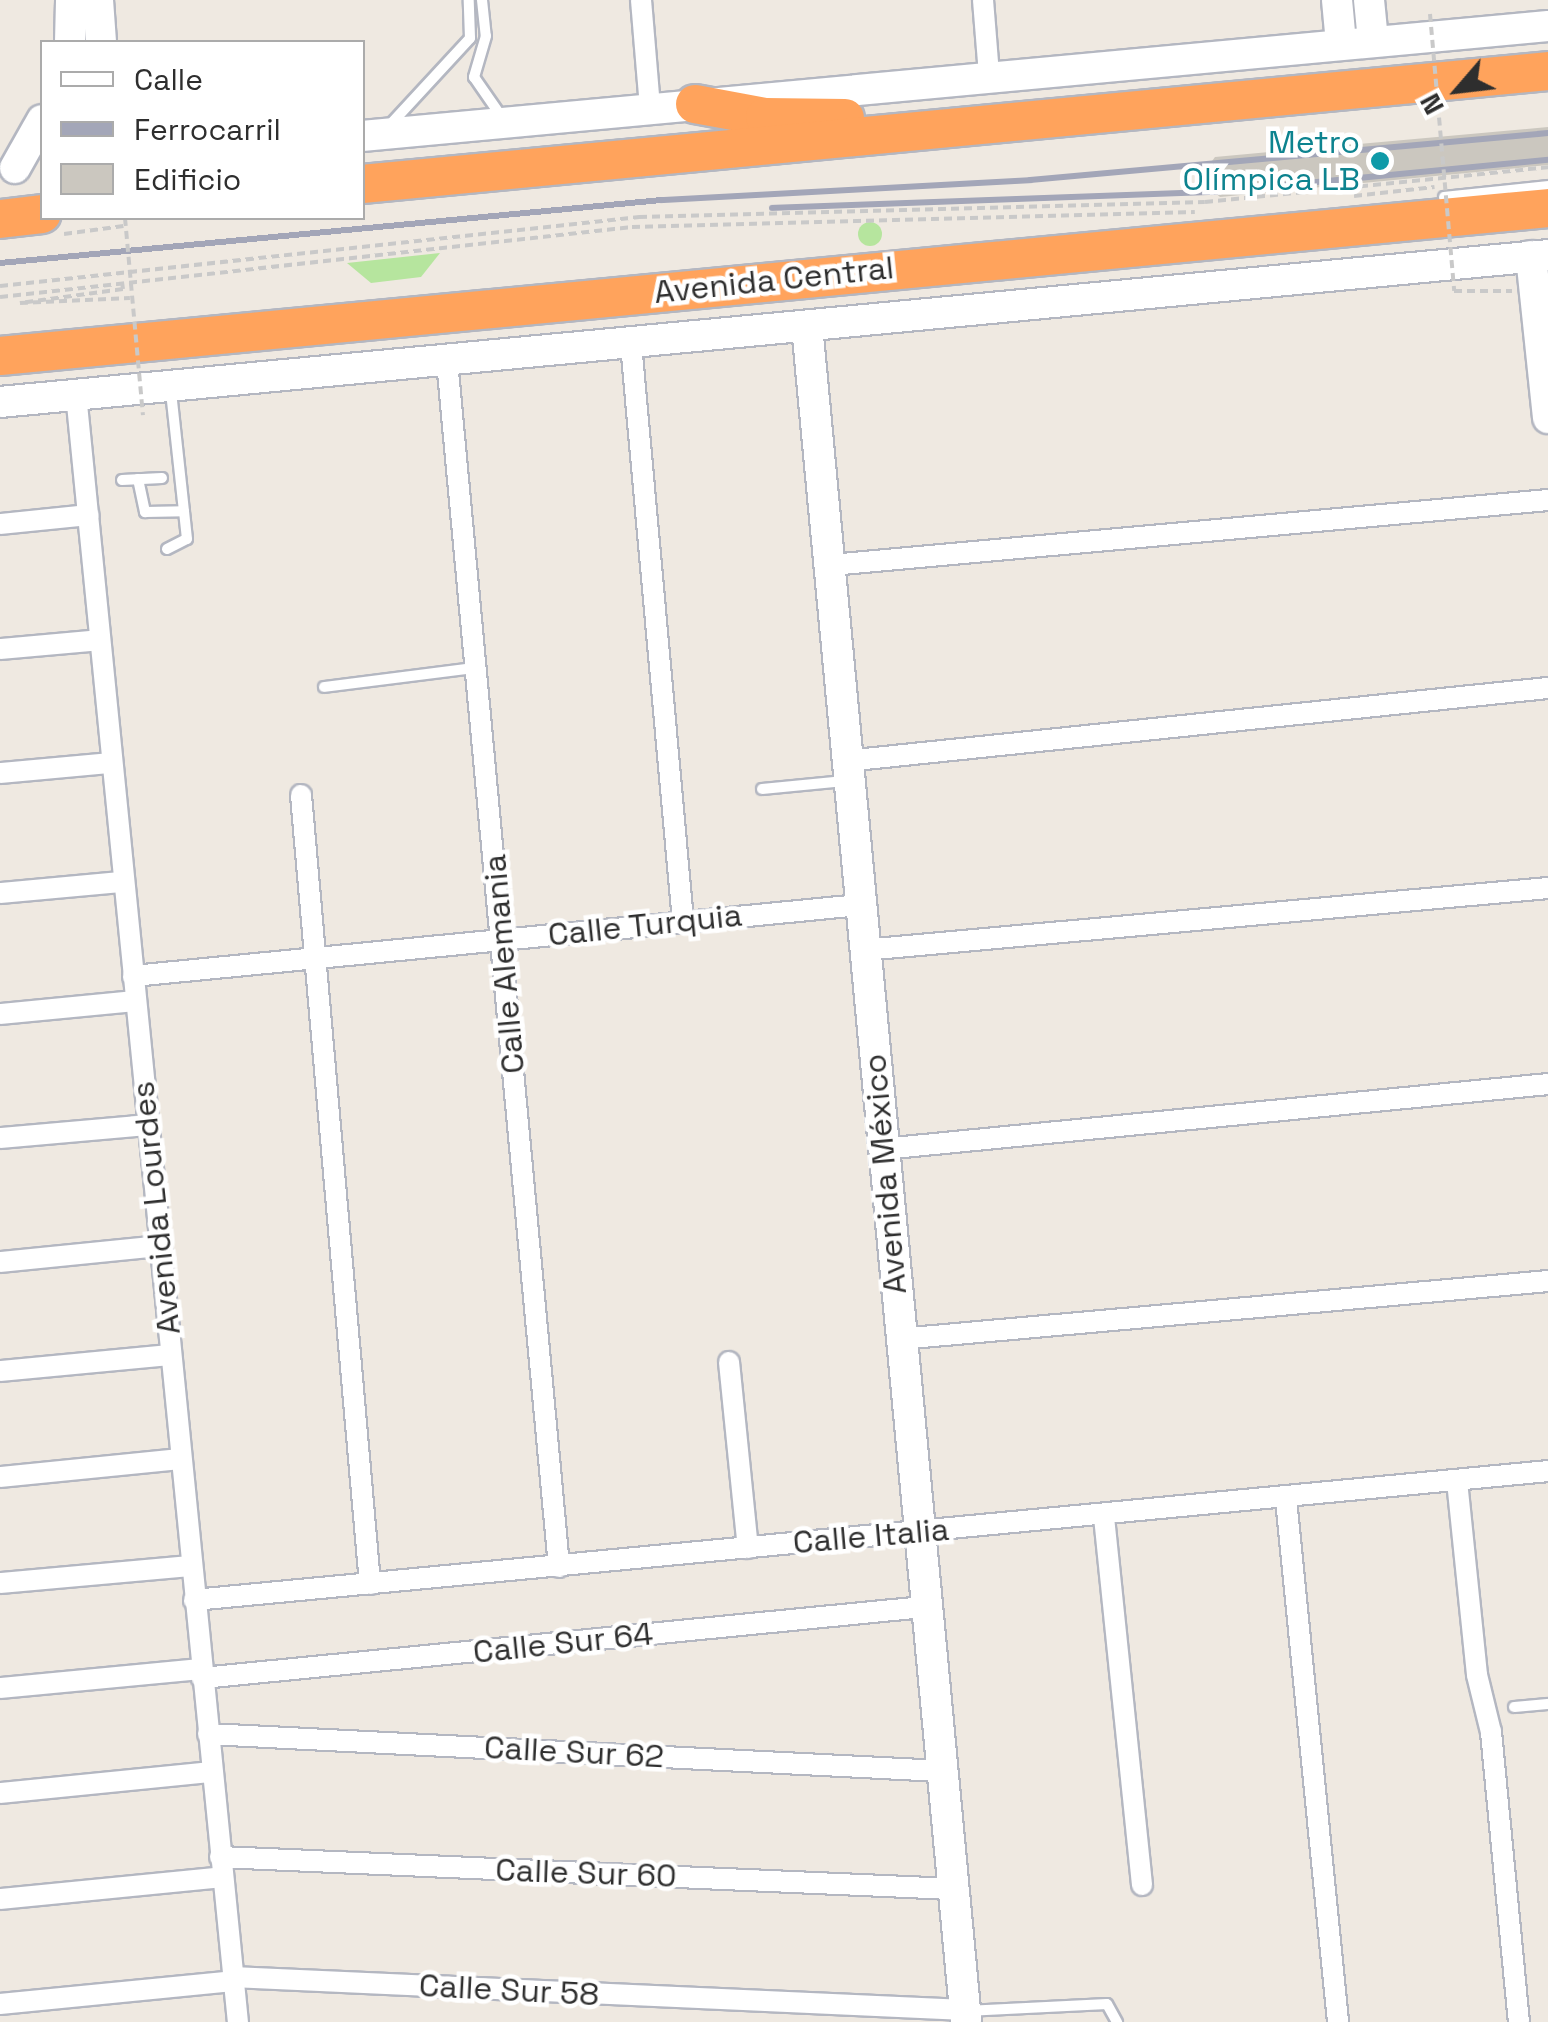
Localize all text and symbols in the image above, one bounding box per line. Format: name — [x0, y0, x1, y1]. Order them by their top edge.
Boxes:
legend — [40, 40, 365, 220]
north arrow — [1408, 40, 1508, 140]
text: Calle — [134, 60, 203, 99]
text: N — [1411, 87, 1452, 121]
text: Ferrocarril — [134, 110, 281, 149]
place label: Metro Olímpica LB — [1183, 124, 1360, 199]
marker: Metro Olímpica LB — [1369, 150, 1391, 172]
text: Edificio — [134, 160, 241, 199]
street label: Avenida Central — [652, 248, 896, 312]
street label: Calle Alemania — [475, 852, 533, 1076]
street label: Calle Turquia — [546, 896, 744, 954]
street label: Avenida México — [855, 1052, 915, 1296]
street label: Avenida Lourdes — [124, 1079, 188, 1337]
street label: Calle Italia — [791, 1510, 951, 1562]
street label: Calle Sur 64 — [471, 1614, 655, 1672]
street label: Calle Sur 62 — [483, 1728, 665, 1776]
street label: Calle Sur 60 — [495, 1851, 677, 1895]
street label: Calle Sur 58 — [418, 1966, 600, 2014]

